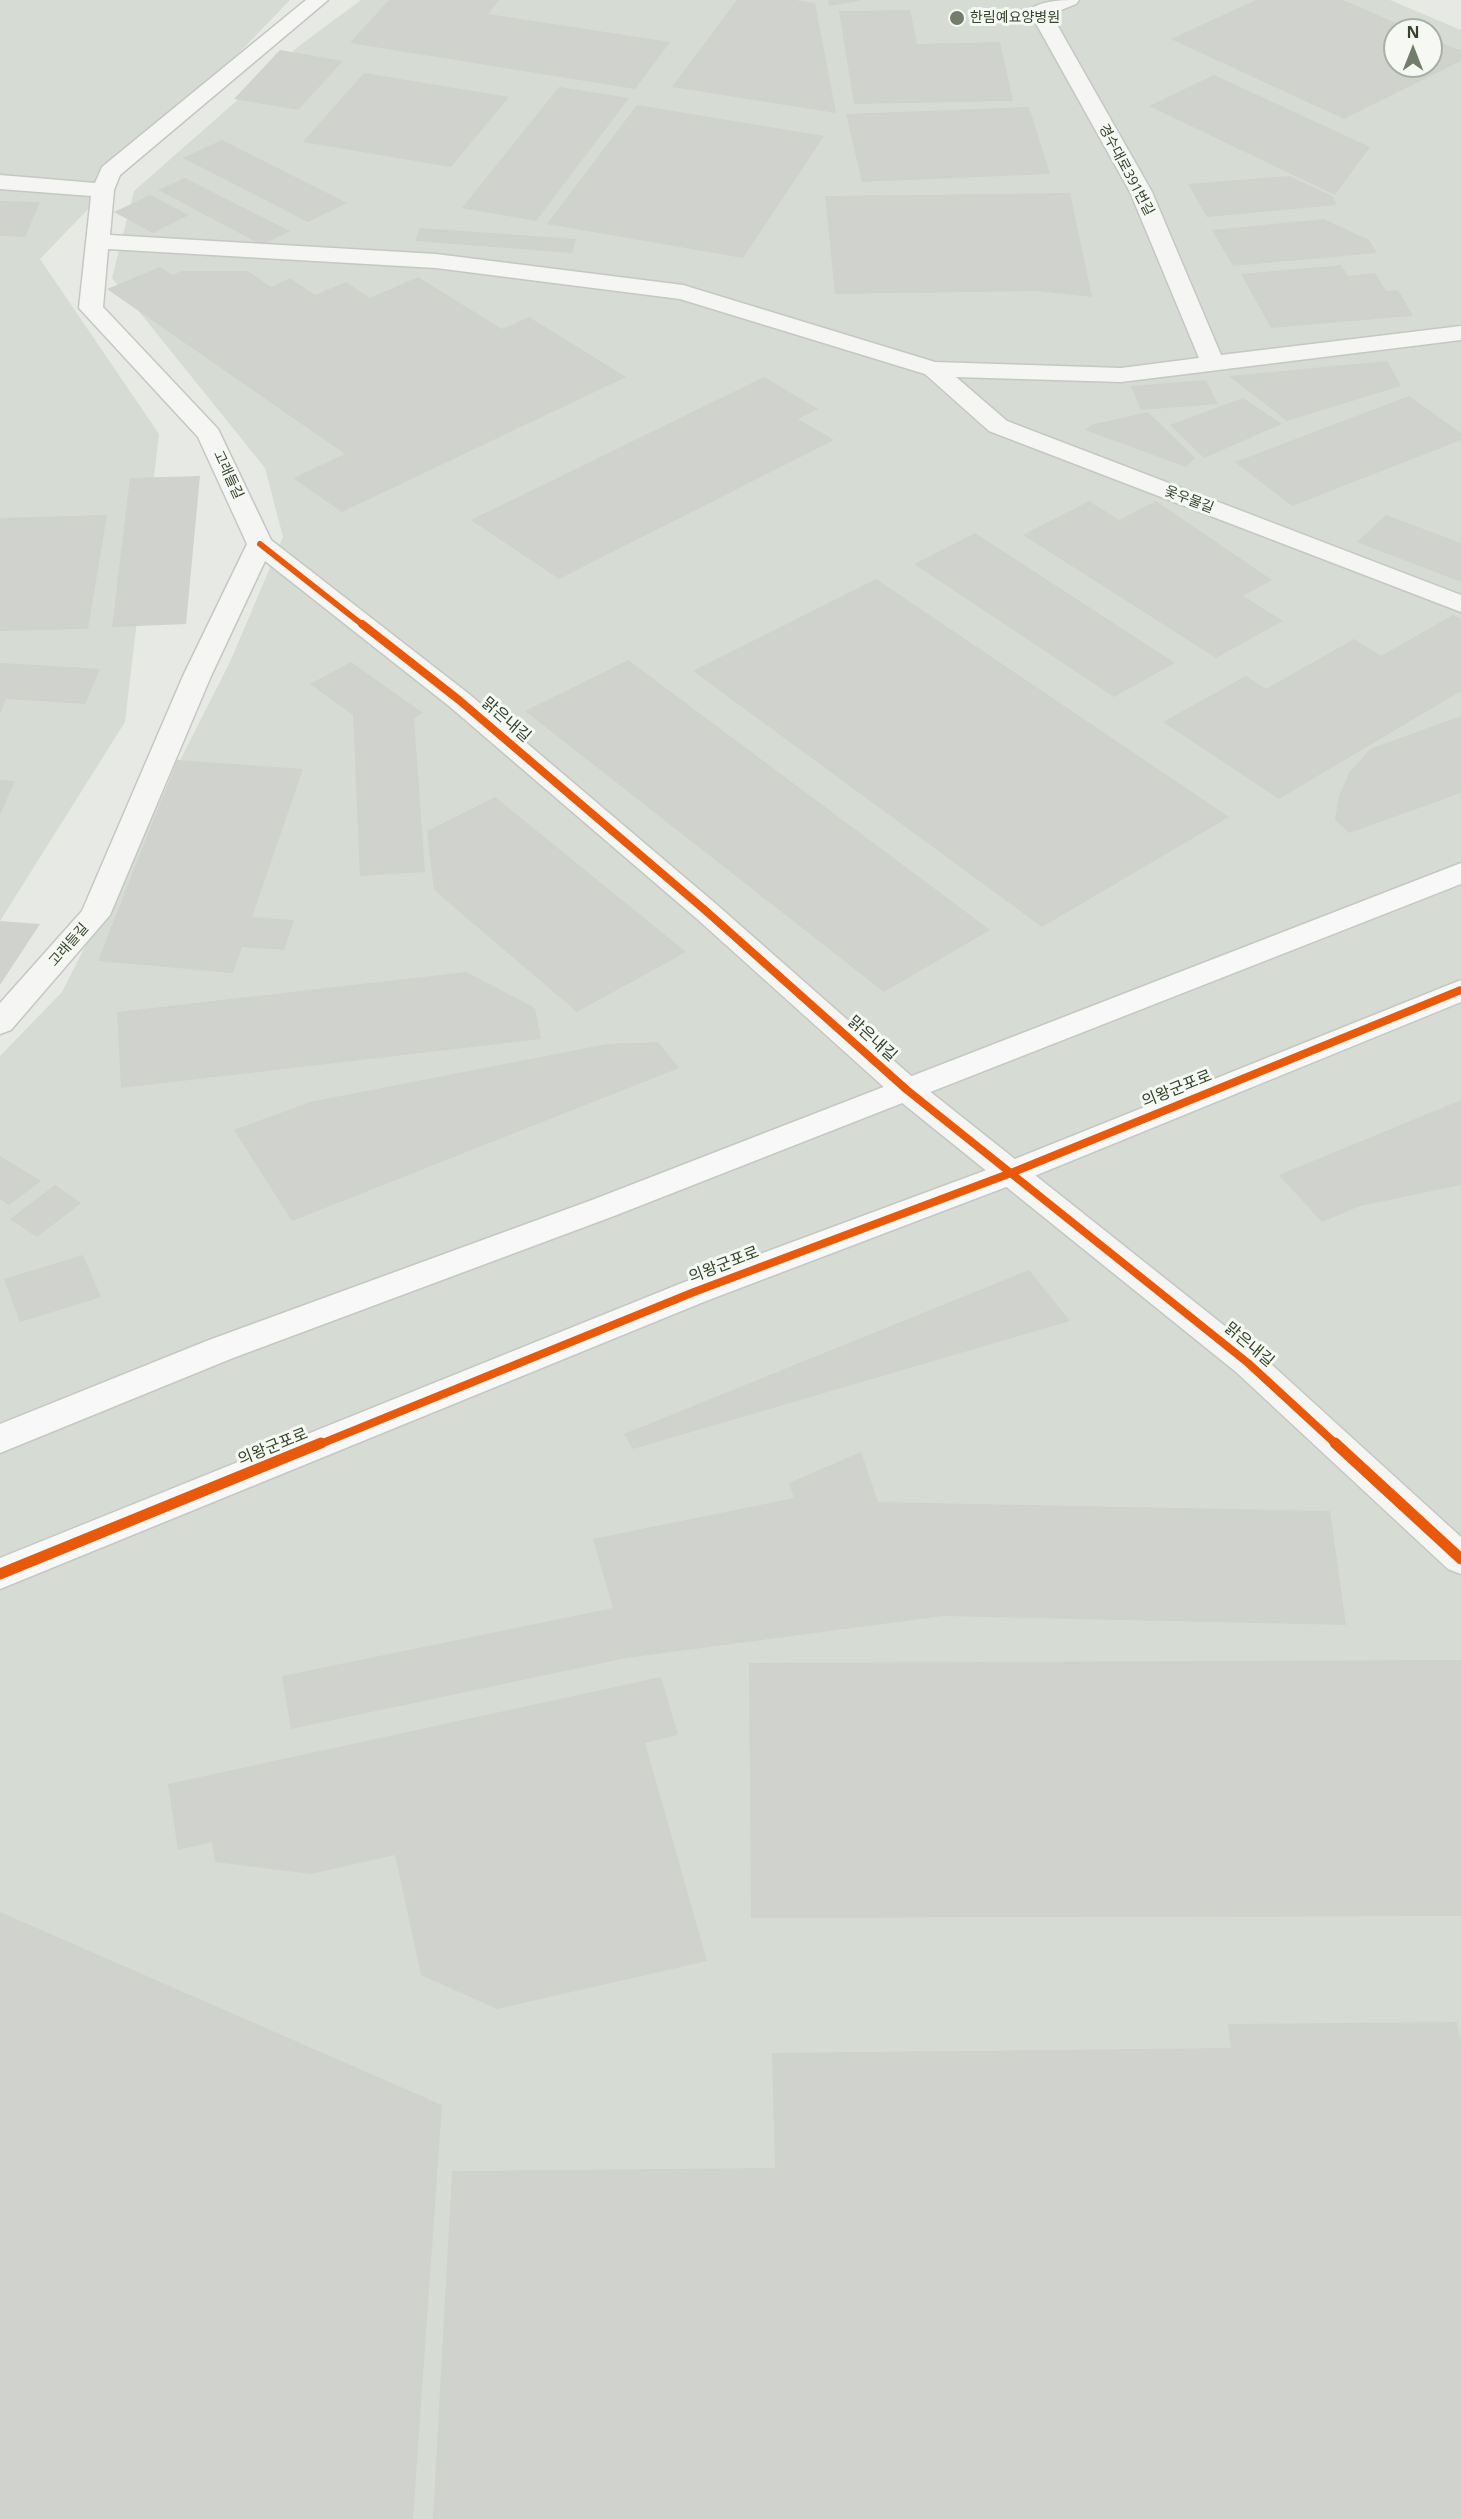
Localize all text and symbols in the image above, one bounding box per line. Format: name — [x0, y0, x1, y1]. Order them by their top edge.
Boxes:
marker: 한림예요양병원 — [948, 9, 966, 27]
place label: 한림예요양병원 — [970, 10, 1060, 26]
north arrow — [1383, 18, 1443, 78]
text: N — [1406, 21, 1420, 43]
street label: 경수대로391번길 — [1095, 121, 1157, 219]
street label: 고래들길 — [210, 448, 246, 502]
street label: 옻우물길 — [1162, 483, 1216, 517]
street label: 맑은내길 — [477, 693, 535, 747]
street label: 고래들길 — [46, 920, 92, 970]
street label: 맑은내길 — [844, 1012, 900, 1066]
street label: 의왕군포로 — [1139, 1066, 1215, 1112]
street label: 의왕군포로 — [686, 1243, 762, 1287]
street label: 맑은내길 — [1220, 1319, 1278, 1371]
street label: 의왕군포로 — [235, 1424, 311, 1470]

